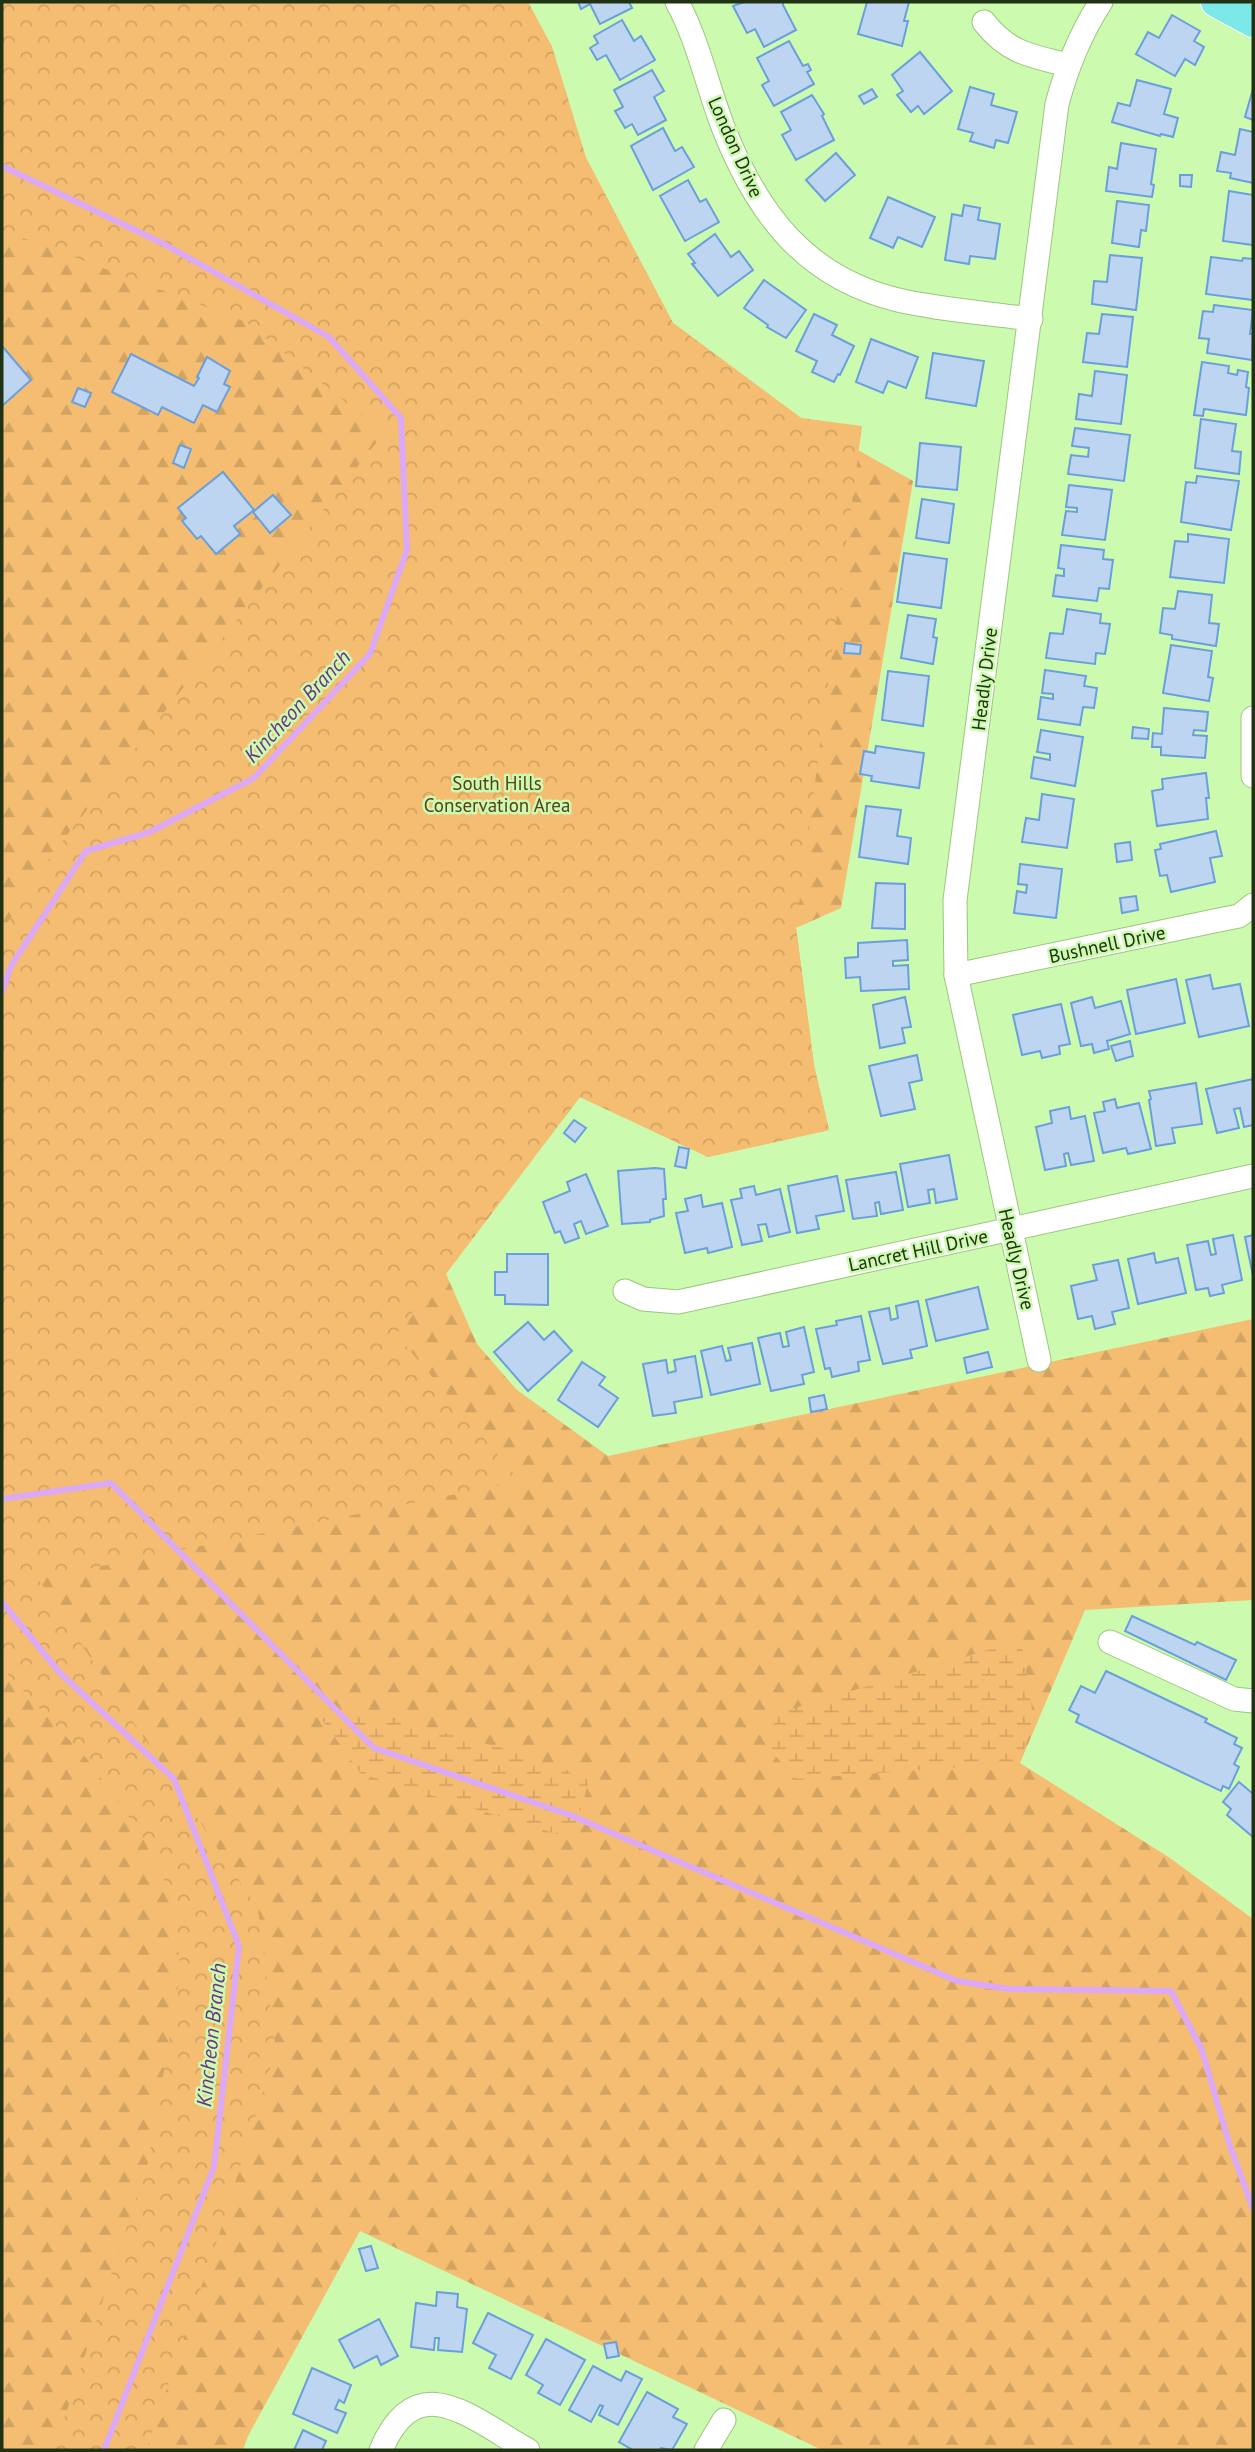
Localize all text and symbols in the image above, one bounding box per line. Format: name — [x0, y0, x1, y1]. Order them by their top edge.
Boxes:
street label: London Drive — [703, 93, 769, 201]
street label: Headly Drive — [966, 626, 1002, 732]
water label: Kincheon Branch — [238, 644, 356, 768]
park label: South Hills Conservation Area — [424, 771, 570, 817]
street label: Bushnell Drive — [1047, 920, 1167, 968]
street label: Headly Drive — [994, 1206, 1040, 1312]
street label: Lancret Hill Drive — [846, 1223, 990, 1277]
water label: Kincheon Branch — [190, 1962, 232, 2108]

